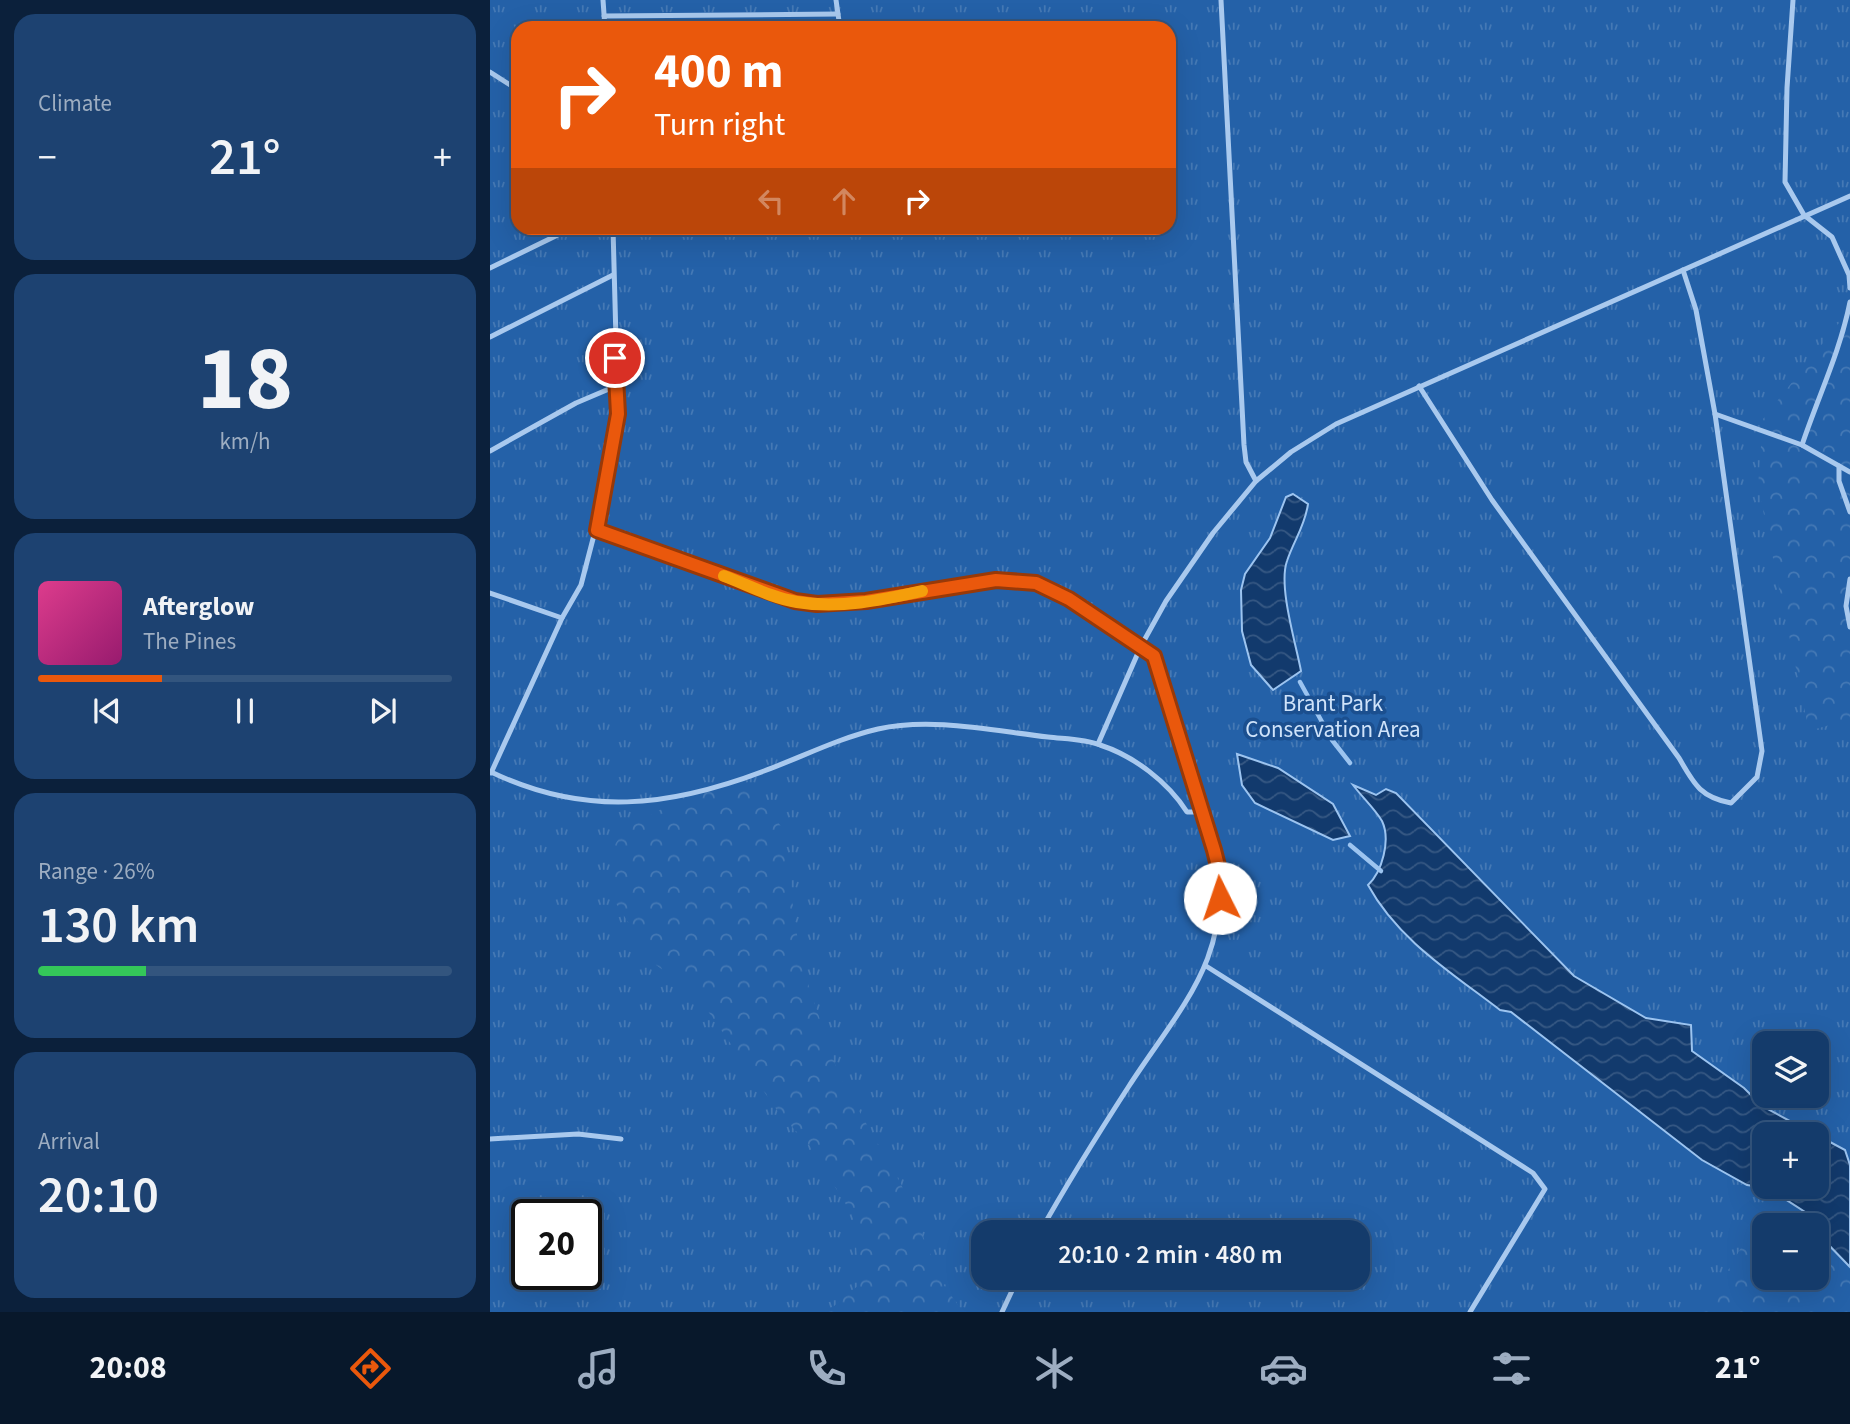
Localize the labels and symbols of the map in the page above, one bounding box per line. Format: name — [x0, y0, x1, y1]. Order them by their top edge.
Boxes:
pin — [585, 328, 645, 388]
park label: Brant Park Conservation Area — [1245, 687, 1421, 746]
position arrow — [1183, 861, 1257, 935]
speed limit sign: 20 — [511, 1199, 602, 1290]

